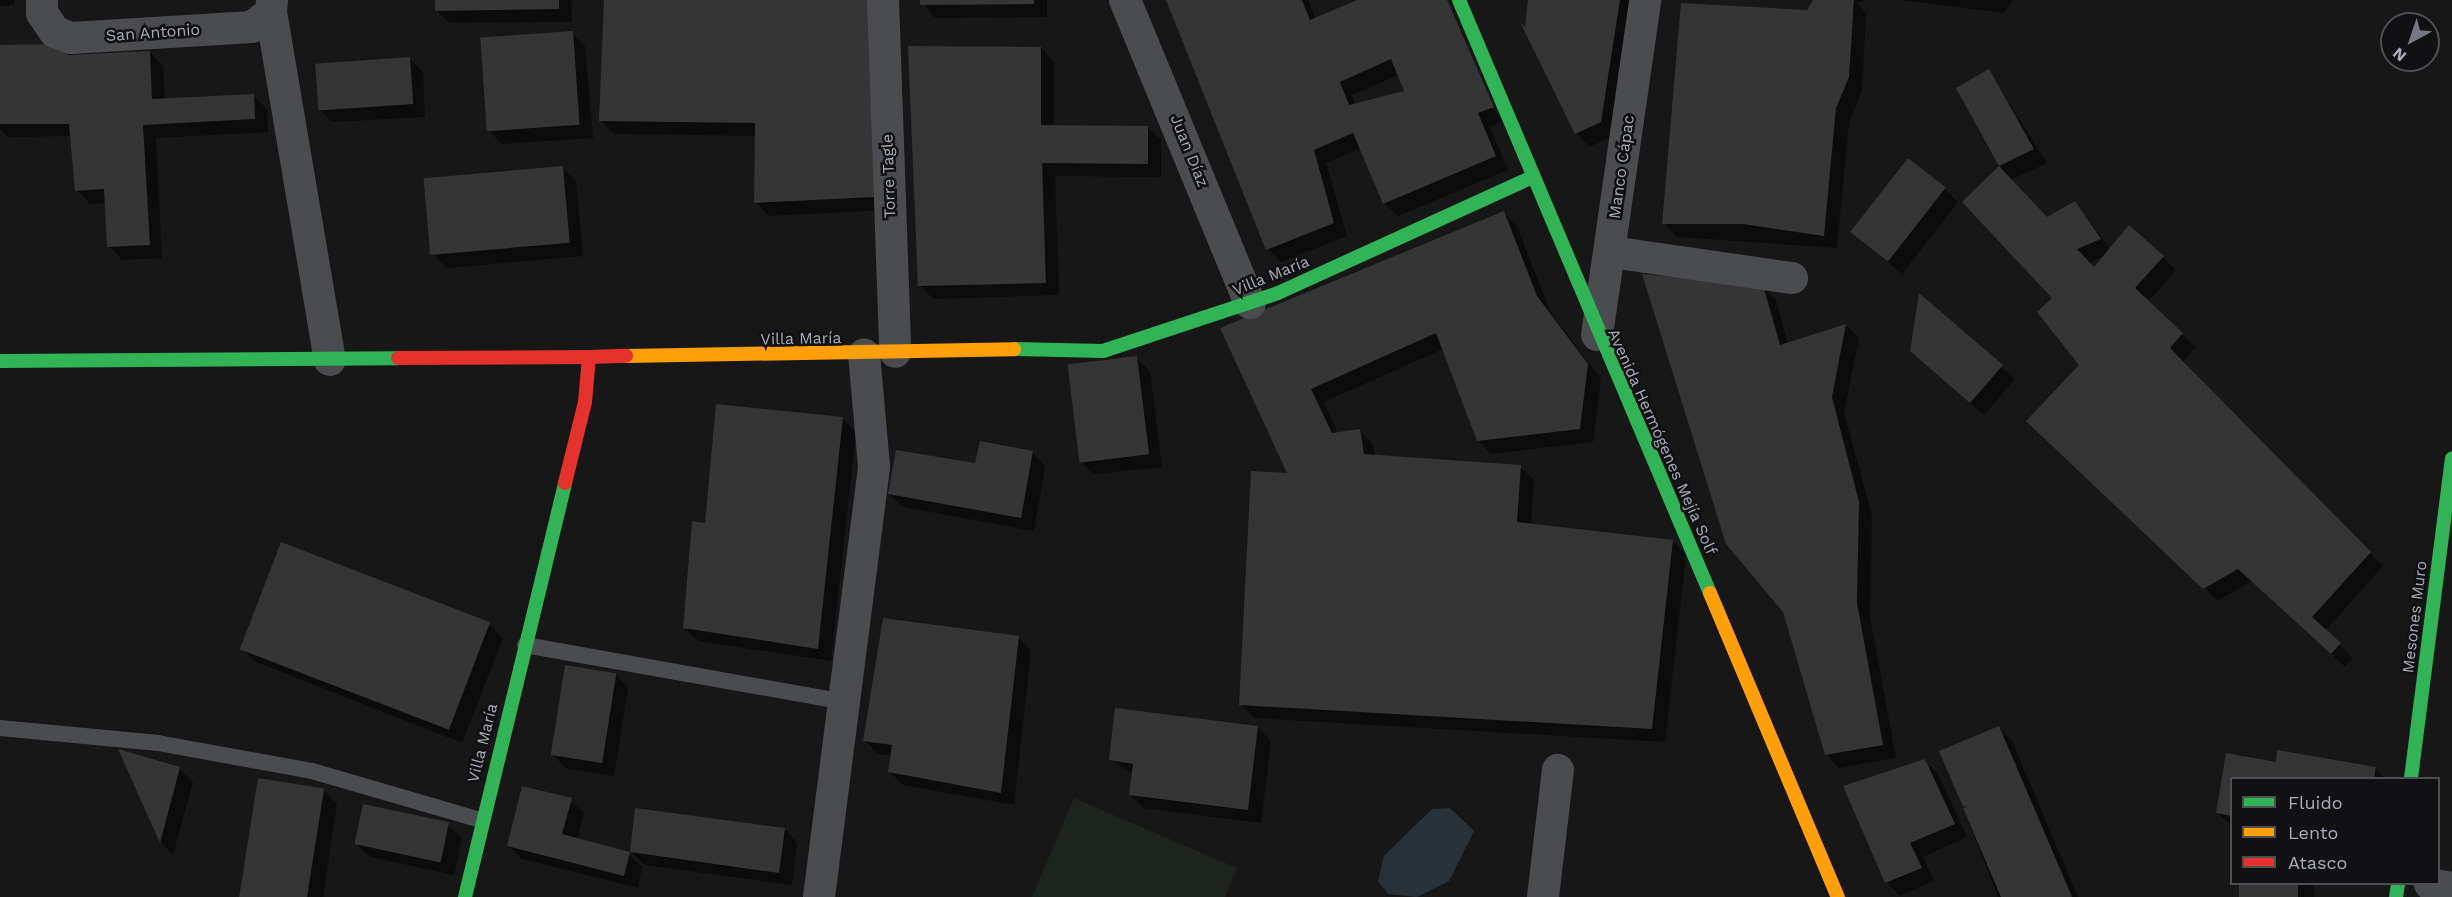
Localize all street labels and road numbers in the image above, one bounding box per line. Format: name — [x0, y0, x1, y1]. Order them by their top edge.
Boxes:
street label: San Antonio — [105, 20, 201, 46]
street label: Juan Díaz — [1166, 112, 1212, 190]
street label: Manco Cápac — [1605, 114, 1639, 220]
street label: Torre Tagle — [878, 133, 900, 219]
street label: Villa María — [1230, 252, 1312, 300]
street label: Avenida Hermógenes Mejía Solf — [1603, 326, 1721, 558]
street label: Villa María — [760, 329, 842, 349]
street label: Mesones Muro — [2399, 560, 2431, 674]
street label: Villa María — [464, 701, 502, 785]

